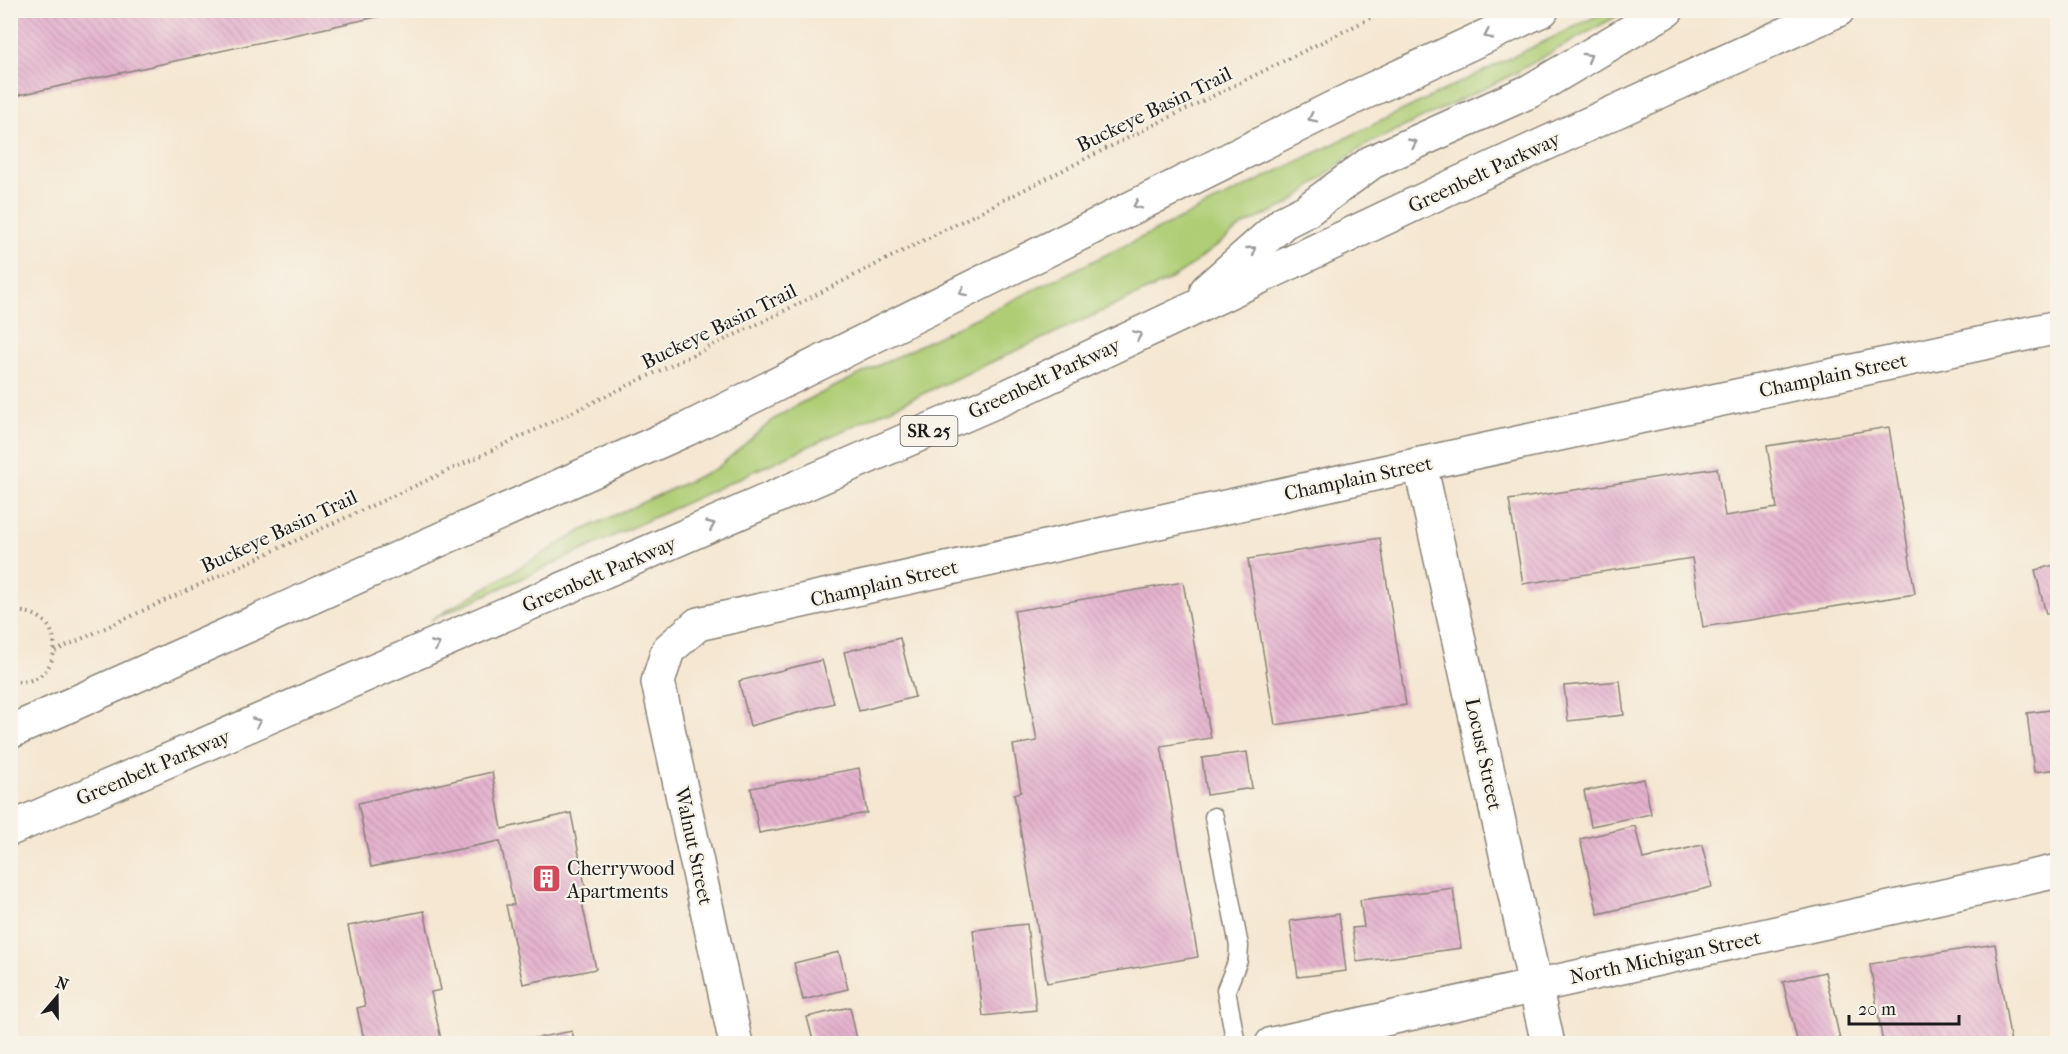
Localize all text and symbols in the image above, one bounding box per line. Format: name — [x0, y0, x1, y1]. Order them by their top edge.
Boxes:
one-way arrow — [1484, 28, 1495, 40]
one-way arrow — [1582, 52, 1592, 64]
street label: Buckeye Basin Trail — [1073, 62, 1236, 157]
one-way arrow — [1307, 111, 1318, 123]
street label: Greenbelt Parkway — [1405, 127, 1565, 218]
one-way arrow — [1407, 139, 1418, 151]
one-way arrow — [1133, 198, 1144, 209]
one-way arrow — [1245, 246, 1256, 257]
street label: Buckeye Basin Trail — [638, 279, 801, 374]
one-way arrow — [958, 285, 969, 296]
one-way arrow — [1132, 330, 1143, 342]
street label: Greenbelt Parkway — [965, 333, 1125, 424]
street label: Champlain Street — [1757, 349, 1909, 402]
road number: SR 25 — [900, 416, 958, 446]
street label: Champlain Street — [1282, 452, 1434, 505]
street label: Buckeye Basin Trail — [197, 485, 361, 578]
one-way arrow — [704, 521, 715, 533]
street label: Greenbelt Parkway — [519, 531, 681, 617]
street label: Champlain Street — [808, 555, 960, 612]
one-way arrow — [429, 640, 440, 652]
street label: Locust Street — [1460, 696, 1507, 812]
one-way arrow — [250, 718, 261, 730]
street label: Greenbelt Parkway — [73, 724, 235, 810]
street label: Walnut Street — [670, 784, 717, 907]
place label: Cherrywood Apartments — [566, 857, 676, 903]
building icon: Cherrywood Apartments — [530, 863, 562, 895]
street label: North Michigan Street — [1568, 926, 1763, 989]
north arrow — [27, 967, 87, 1027]
text: N — [53, 972, 72, 995]
scale bar — [1849, 988, 1958, 1026]
text: 20 m — [1858, 999, 1896, 1020]

